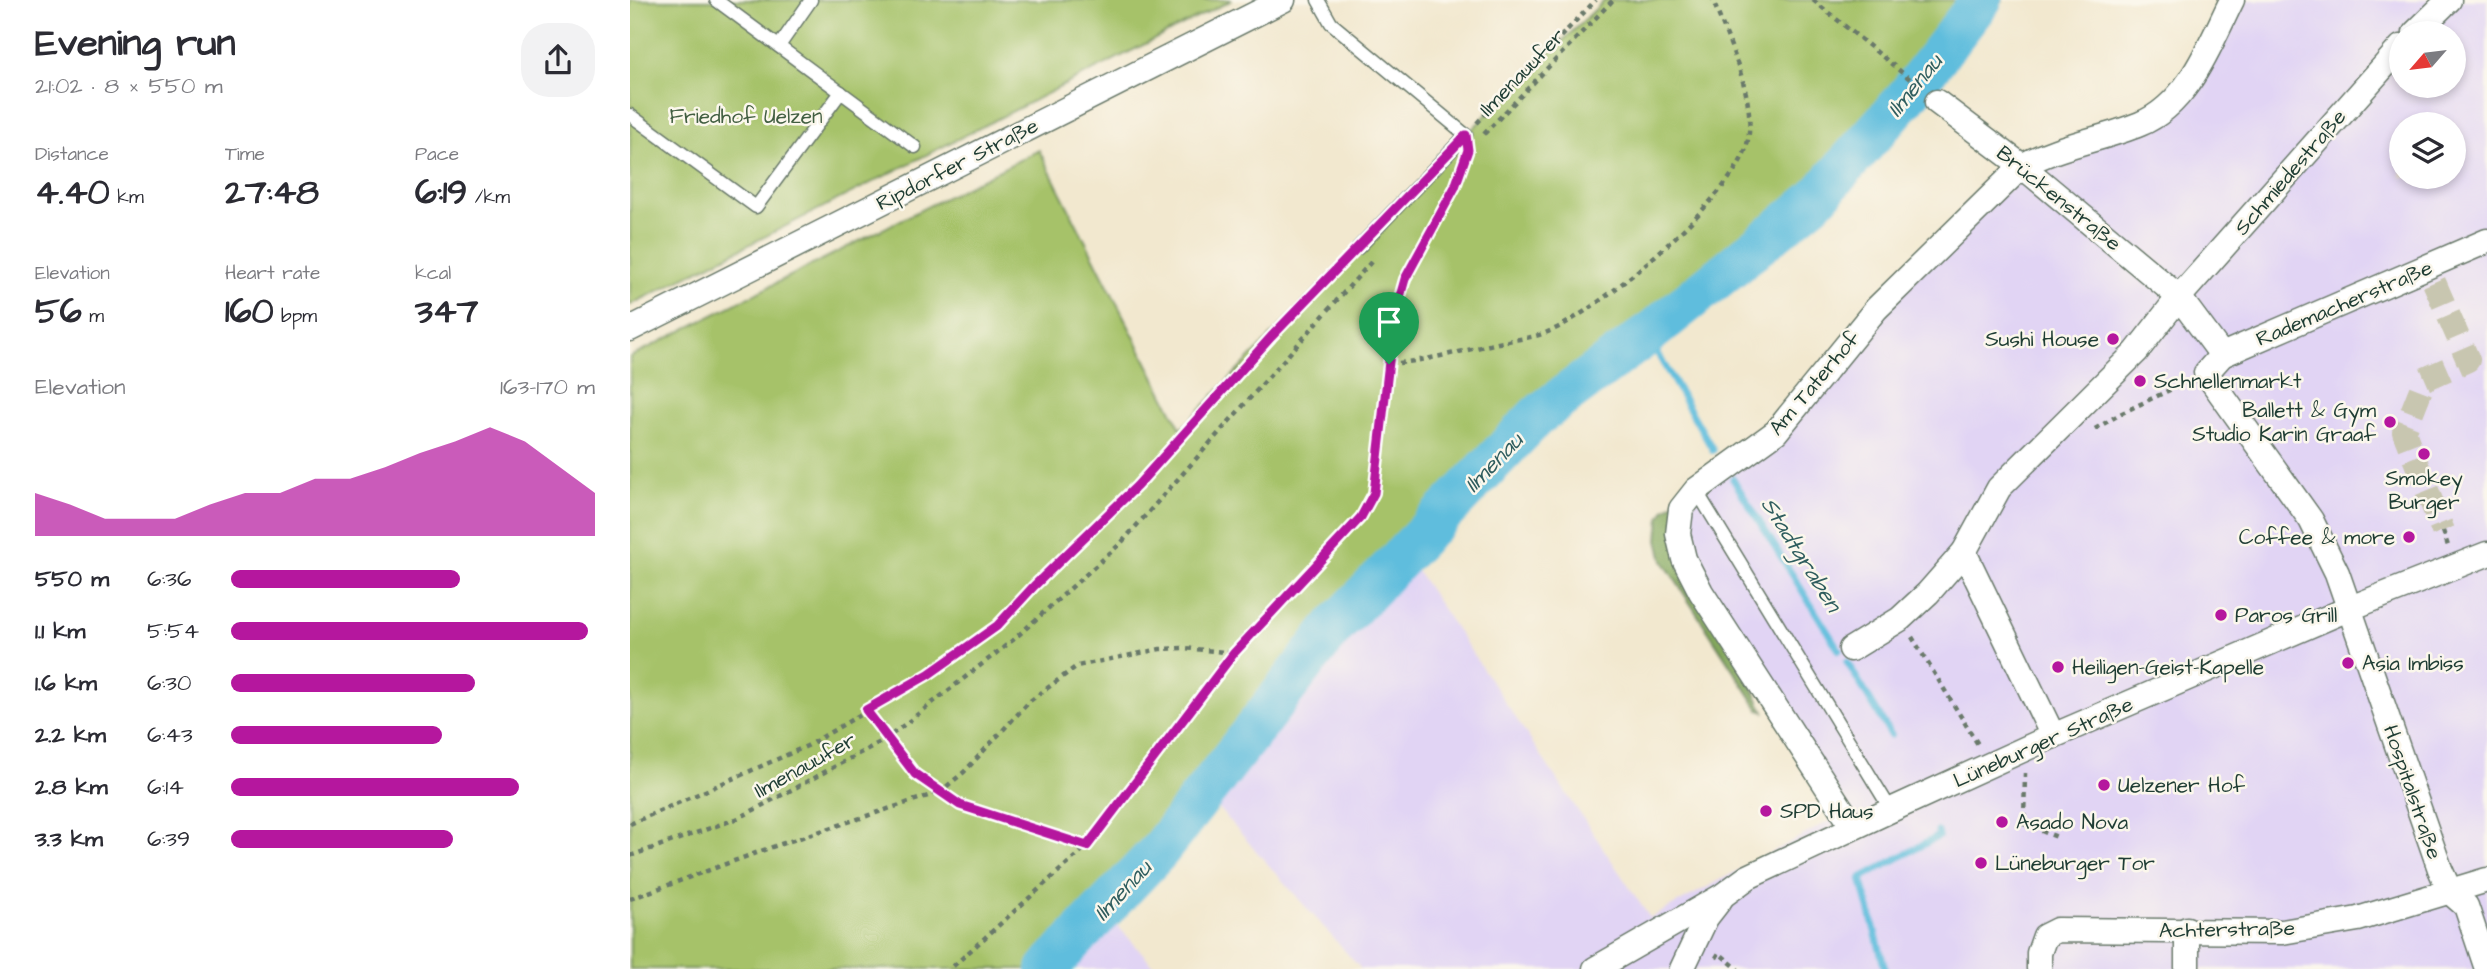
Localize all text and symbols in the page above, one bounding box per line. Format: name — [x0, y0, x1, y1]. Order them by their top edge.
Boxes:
text: Evening run — [35, 18, 236, 70]
north arrow — [2389, 21, 2466, 98]
map controls — [2389, 21, 2466, 189]
street label: Ilmenauufer — [1473, 22, 1572, 123]
button: share — [521, 23, 595, 97]
water label: Ilmenau — [1880, 46, 1951, 124]
text: 21:02 · 8 × 550 m — [35, 70, 223, 102]
park label: Friedhof Uelzen — [669, 102, 823, 131]
street label: Schmiedestraße — [2228, 103, 2353, 241]
street label: Ripdorfer Straße — [871, 111, 1044, 219]
button: layers — [2389, 112, 2466, 189]
street label: Brückenstraße — [1990, 139, 2127, 258]
text: Distance — [35, 141, 109, 168]
text: Time — [225, 141, 265, 168]
text: Pace — [415, 141, 459, 168]
text: 4.40 — [35, 168, 110, 217]
text: 27:48 — [225, 168, 319, 217]
text: 6:19 — [415, 168, 467, 217]
text: km — [110, 184, 144, 211]
text: /km — [467, 184, 510, 211]
street label: Rademacherstraße — [2252, 253, 2437, 354]
text: Elevation — [35, 260, 110, 287]
text: Heart rate — [225, 260, 320, 287]
text: kcal — [415, 260, 451, 287]
text: 56 — [35, 287, 82, 336]
text: 160 — [225, 287, 274, 336]
text: 347 — [415, 287, 478, 336]
pin — [1359, 292, 1419, 364]
text: m — [82, 303, 104, 330]
text: bpm — [274, 303, 317, 330]
icon: arrive — [1370, 303, 1408, 341]
street label: Am Taterhof — [1762, 325, 1867, 442]
place label: Sushi House — [1985, 325, 2099, 354]
marker: Sushi House — [2105, 331, 2121, 347]
place label: Schnellenmarkt — [2154, 367, 2302, 396]
text: Elevation — [35, 371, 126, 403]
text: 163–170 m — [500, 371, 595, 403]
marker: Schnellenmarkt — [2132, 373, 2148, 389]
place label: Ballett & Gym Studio Karin Graaf — [2192, 396, 2377, 449]
marker: Ballett & Gym Studio Karin Graaf — [2382, 414, 2398, 430]
water label: Ilmenau — [1457, 425, 1531, 500]
marker: Smokey Burger — [2416, 446, 2432, 462]
place label: Smokey Burger — [2385, 464, 2463, 519]
water label: Stadtgraben — [1752, 491, 1850, 621]
place label: Coffee & more — [2239, 523, 2395, 552]
marker: Coffee & more — [2401, 529, 2417, 545]
text: 550 m — [35, 563, 109, 595]
text: 6:36 — [147, 563, 191, 595]
place label: Paros Grill — [2235, 601, 2337, 630]
marker: Paros Grill — [2213, 607, 2229, 623]
text: 1.1 km — [35, 615, 85, 647]
text: 5:54 — [147, 615, 199, 647]
place label: Asia Imbiss — [2362, 649, 2464, 678]
place label: Heiligen-Geist-Kapelle — [2072, 653, 2264, 684]
marker: Asia Imbiss — [2340, 655, 2356, 671]
marker: Heiligen-Geist-Kapelle — [2050, 659, 2066, 675]
text: 1.6 km — [35, 667, 97, 699]
text: 6:30 — [147, 667, 191, 699]
street label: Lüneburger Straße — [1949, 690, 2138, 797]
text: 2.2 km — [35, 719, 106, 751]
text: 6:43 — [147, 719, 193, 751]
street label: Hospitalstraße — [2375, 721, 2449, 863]
street label: Ilmenauufer — [749, 725, 862, 805]
text: 2.8 km — [35, 771, 108, 803]
text: 6:14 — [147, 771, 184, 803]
place label: Uelzener Hof — [2118, 771, 2246, 800]
marker: Uelzener Hof — [2096, 777, 2112, 793]
place label: SPD Haus — [1780, 797, 1874, 826]
marker: SPD Haus — [1758, 803, 1774, 819]
place label: Asado Nova — [2016, 808, 2129, 837]
marker: Asado Nova — [1994, 814, 2010, 830]
text: 3.3 km — [35, 823, 103, 855]
text: 6:39 — [147, 823, 190, 855]
place label: Lüneburger Tor — [1995, 849, 2155, 880]
water label: Ilmenau — [1086, 852, 1160, 928]
marker: Lüneburger Tor — [1973, 855, 1989, 871]
street label: Achterstraße — [2159, 914, 2295, 945]

